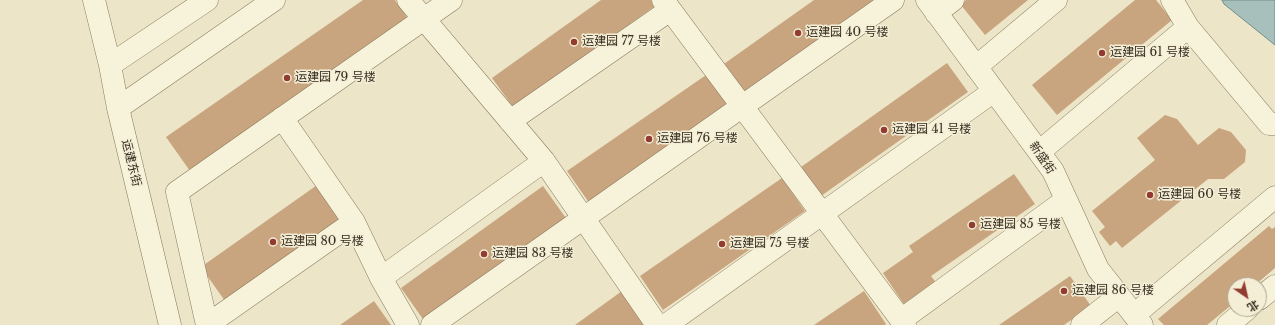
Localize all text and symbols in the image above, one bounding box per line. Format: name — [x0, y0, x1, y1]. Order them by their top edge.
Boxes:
place label: 运建园 40 号楼 — [806, 26, 888, 40]
marker: 运建园 40 号楼 — [793, 28, 803, 38]
place label: 运建园 77 号楼 — [582, 35, 661, 49]
marker: 运建园 77 号楼 — [569, 37, 579, 47]
place label: 运建园 61 号楼 — [1110, 46, 1190, 60]
marker: 运建园 61 号楼 — [1097, 48, 1107, 58]
place label: 运建园 79 号楼 — [295, 71, 376, 85]
marker: 运建园 79 号楼 — [282, 73, 292, 83]
place label: 运建园 41 号楼 — [892, 123, 971, 137]
marker: 运建园 41 号楼 — [879, 125, 889, 135]
place label: 运建园 76 号楼 — [657, 132, 738, 146]
marker: 运建园 76 号楼 — [644, 134, 654, 144]
street label: 运建东街 — [118, 138, 144, 188]
street label: 新盛街 — [1026, 139, 1058, 177]
place label: 运建园 60 号楼 — [1158, 188, 1241, 202]
marker: 运建园 60 号楼 — [1145, 190, 1155, 200]
place label: 运建园 85 号楼 — [980, 218, 1061, 232]
marker: 运建园 85 号楼 — [967, 220, 977, 230]
place label: 运建园 80 号楼 — [281, 235, 364, 249]
marker: 运建园 80 号楼 — [268, 237, 278, 247]
place label: 运建园 75 号楼 — [730, 237, 810, 251]
marker: 运建园 75 号楼 — [717, 239, 727, 249]
place label: 运建园 83 号楼 — [492, 247, 574, 261]
marker: 运建园 83 号楼 — [479, 249, 489, 259]
north arrow — [1227, 277, 1267, 317]
place label: 运建园 86 号楼 — [1072, 284, 1154, 298]
marker: 运建园 86 号楼 — [1059, 286, 1069, 296]
text: 北 — [1245, 297, 1262, 315]

